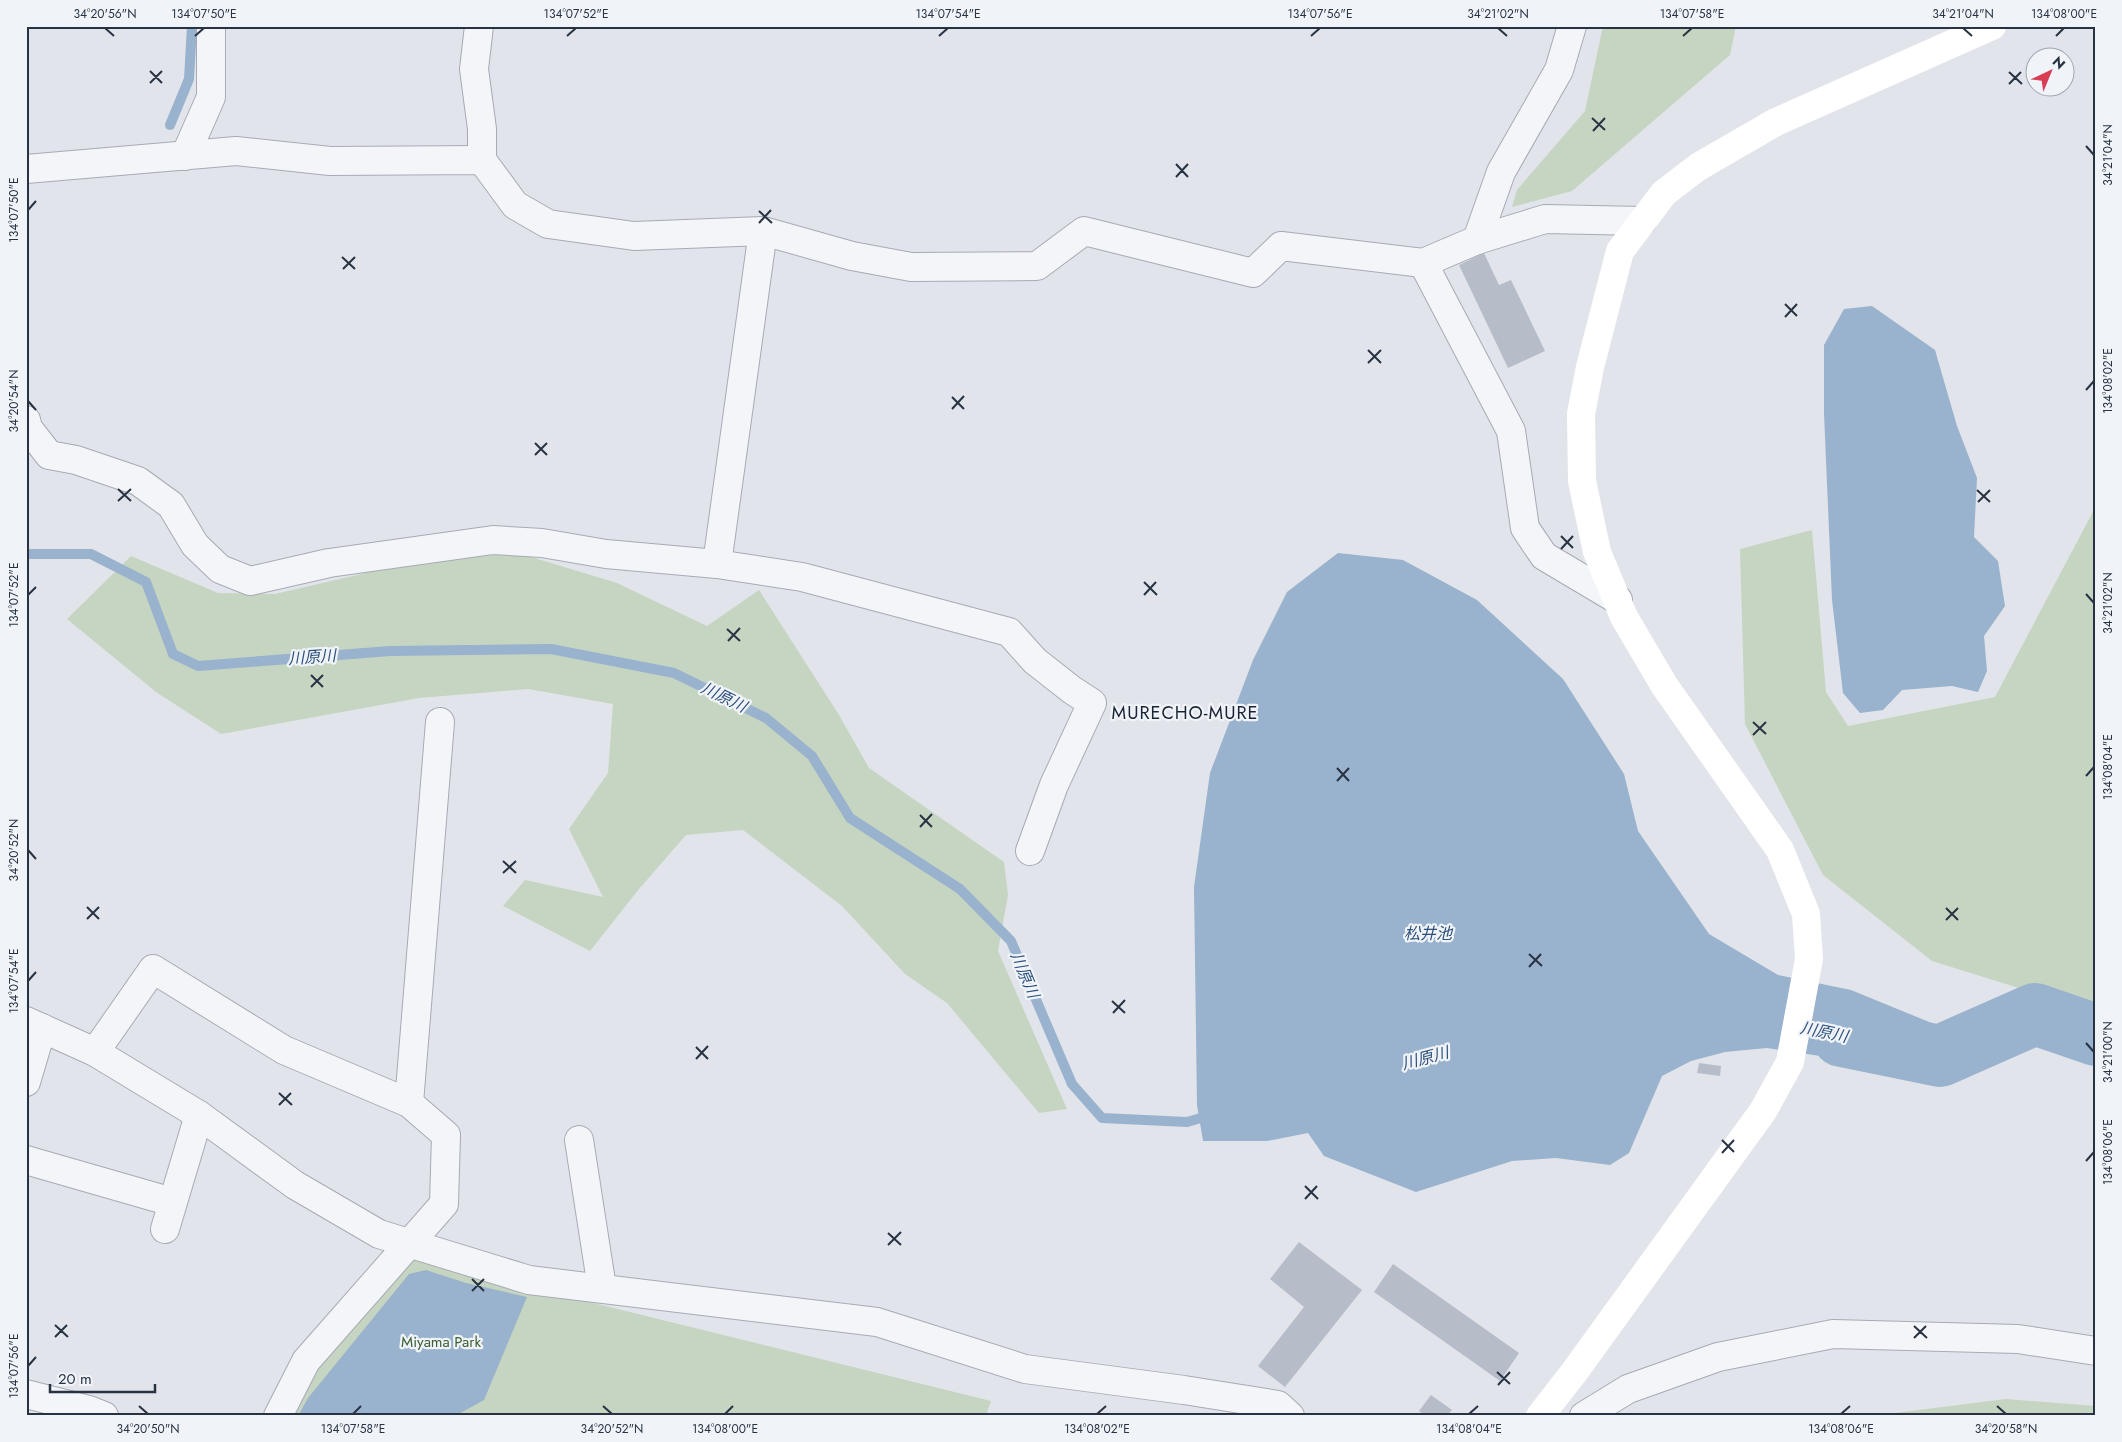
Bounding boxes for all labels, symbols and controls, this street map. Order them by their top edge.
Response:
text: 34°20'56"N [74,5,136,23]
text: 134°07'50"E [171,5,237,23]
text: 134°07'52"E [544,5,608,23]
text: 134°07'54"E [915,5,981,23]
text: 134°07'56"E [1287,5,1353,23]
text: 34°21'02"N [1467,5,1529,23]
text: 134°07'58"E [1660,5,1724,23]
text: 34°21'04"N [1932,5,1994,23]
text: 134°08'00"E [2031,5,2097,23]
north arrow [2024,48,2074,98]
text: N [2048,52,2070,74]
text: 34°21'04"N [2099,124,2117,186]
text: 134°07'50"E [5,177,23,243]
text: 134°08'02"E [2099,348,2117,414]
text: 34°20'54"N [5,370,23,432]
text: 134°07'52"E [5,563,23,627]
text: 34°21'02"N [2099,572,2117,634]
water label: 川原川 [287,644,339,670]
water label: 川原川 [697,676,752,719]
district label: MURECHO-MURE [1112,700,1258,726]
text: 134°08'04"E [2099,734,2117,800]
text: 34°20'52"N [5,819,23,881]
water label: 松井池 [1404,922,1454,945]
text: 134°07'54"E [5,948,23,1014]
water label: 川原川 [1005,948,1046,1003]
water label: 川原川 [1798,1016,1852,1048]
text: 34°21'00"N [2099,1021,2117,1083]
water label: 川原川 [1399,1040,1453,1075]
text: 134°08'06"E [2099,1119,2117,1185]
park label: Miyama Park [401,1331,481,1353]
text: 134°07'56"E [5,1333,23,1399]
scale bar [50,1362,155,1394]
text: 20 m [58,1368,92,1390]
text: 34°20'50"N [116,1420,180,1438]
text: 134°07'58"E [321,1420,385,1438]
text: 34°20'52"N [581,1420,643,1438]
text: 134°08'00"E [692,1420,758,1438]
text: 134°08'02"E [1064,1420,1130,1438]
text: 134°08'04"E [1436,1420,1502,1438]
text: 134°08'06"E [1808,1420,1874,1438]
text: 34°20'58"N [1975,1420,2037,1438]

